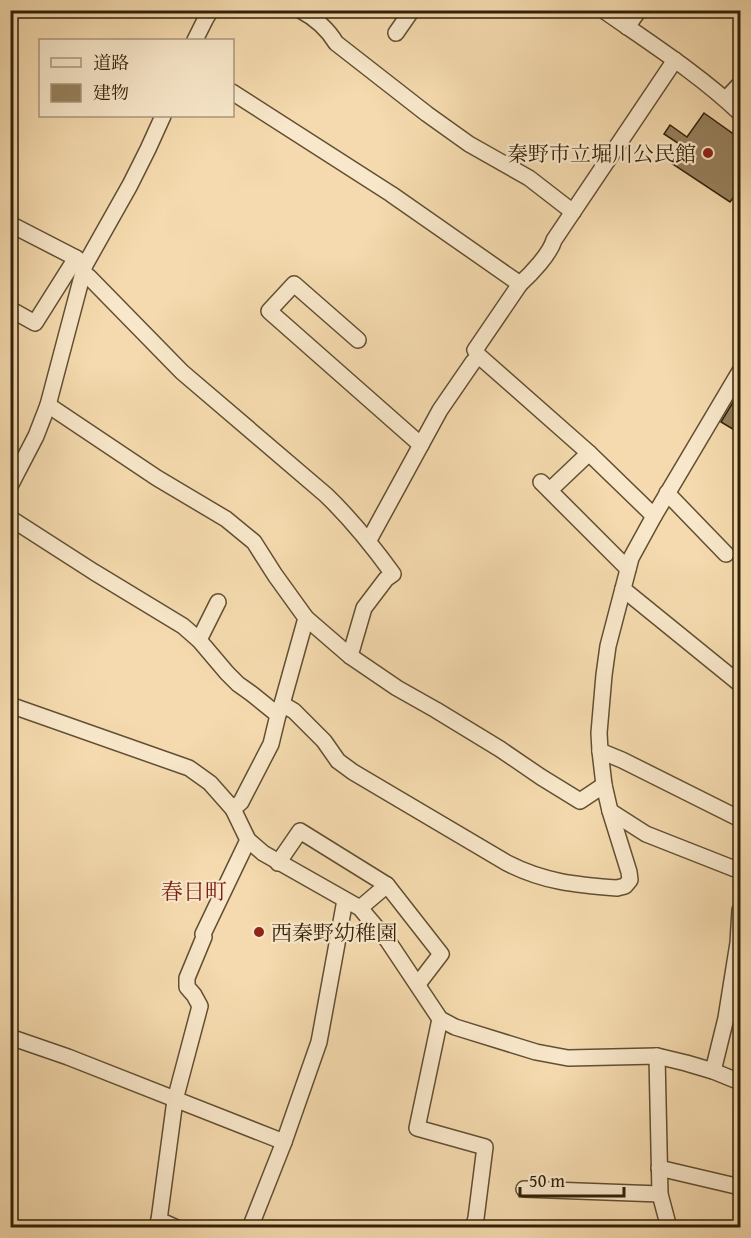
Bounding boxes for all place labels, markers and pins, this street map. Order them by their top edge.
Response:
place label: 秦野市立堀川公民館 [507,138,696,169]
marker: 秦野市立堀川公民館 [701,146,715,160]
place label: 西秦野幼稚園 [271,917,397,948]
marker: 西秦野幼稚園 [252,925,266,939]

